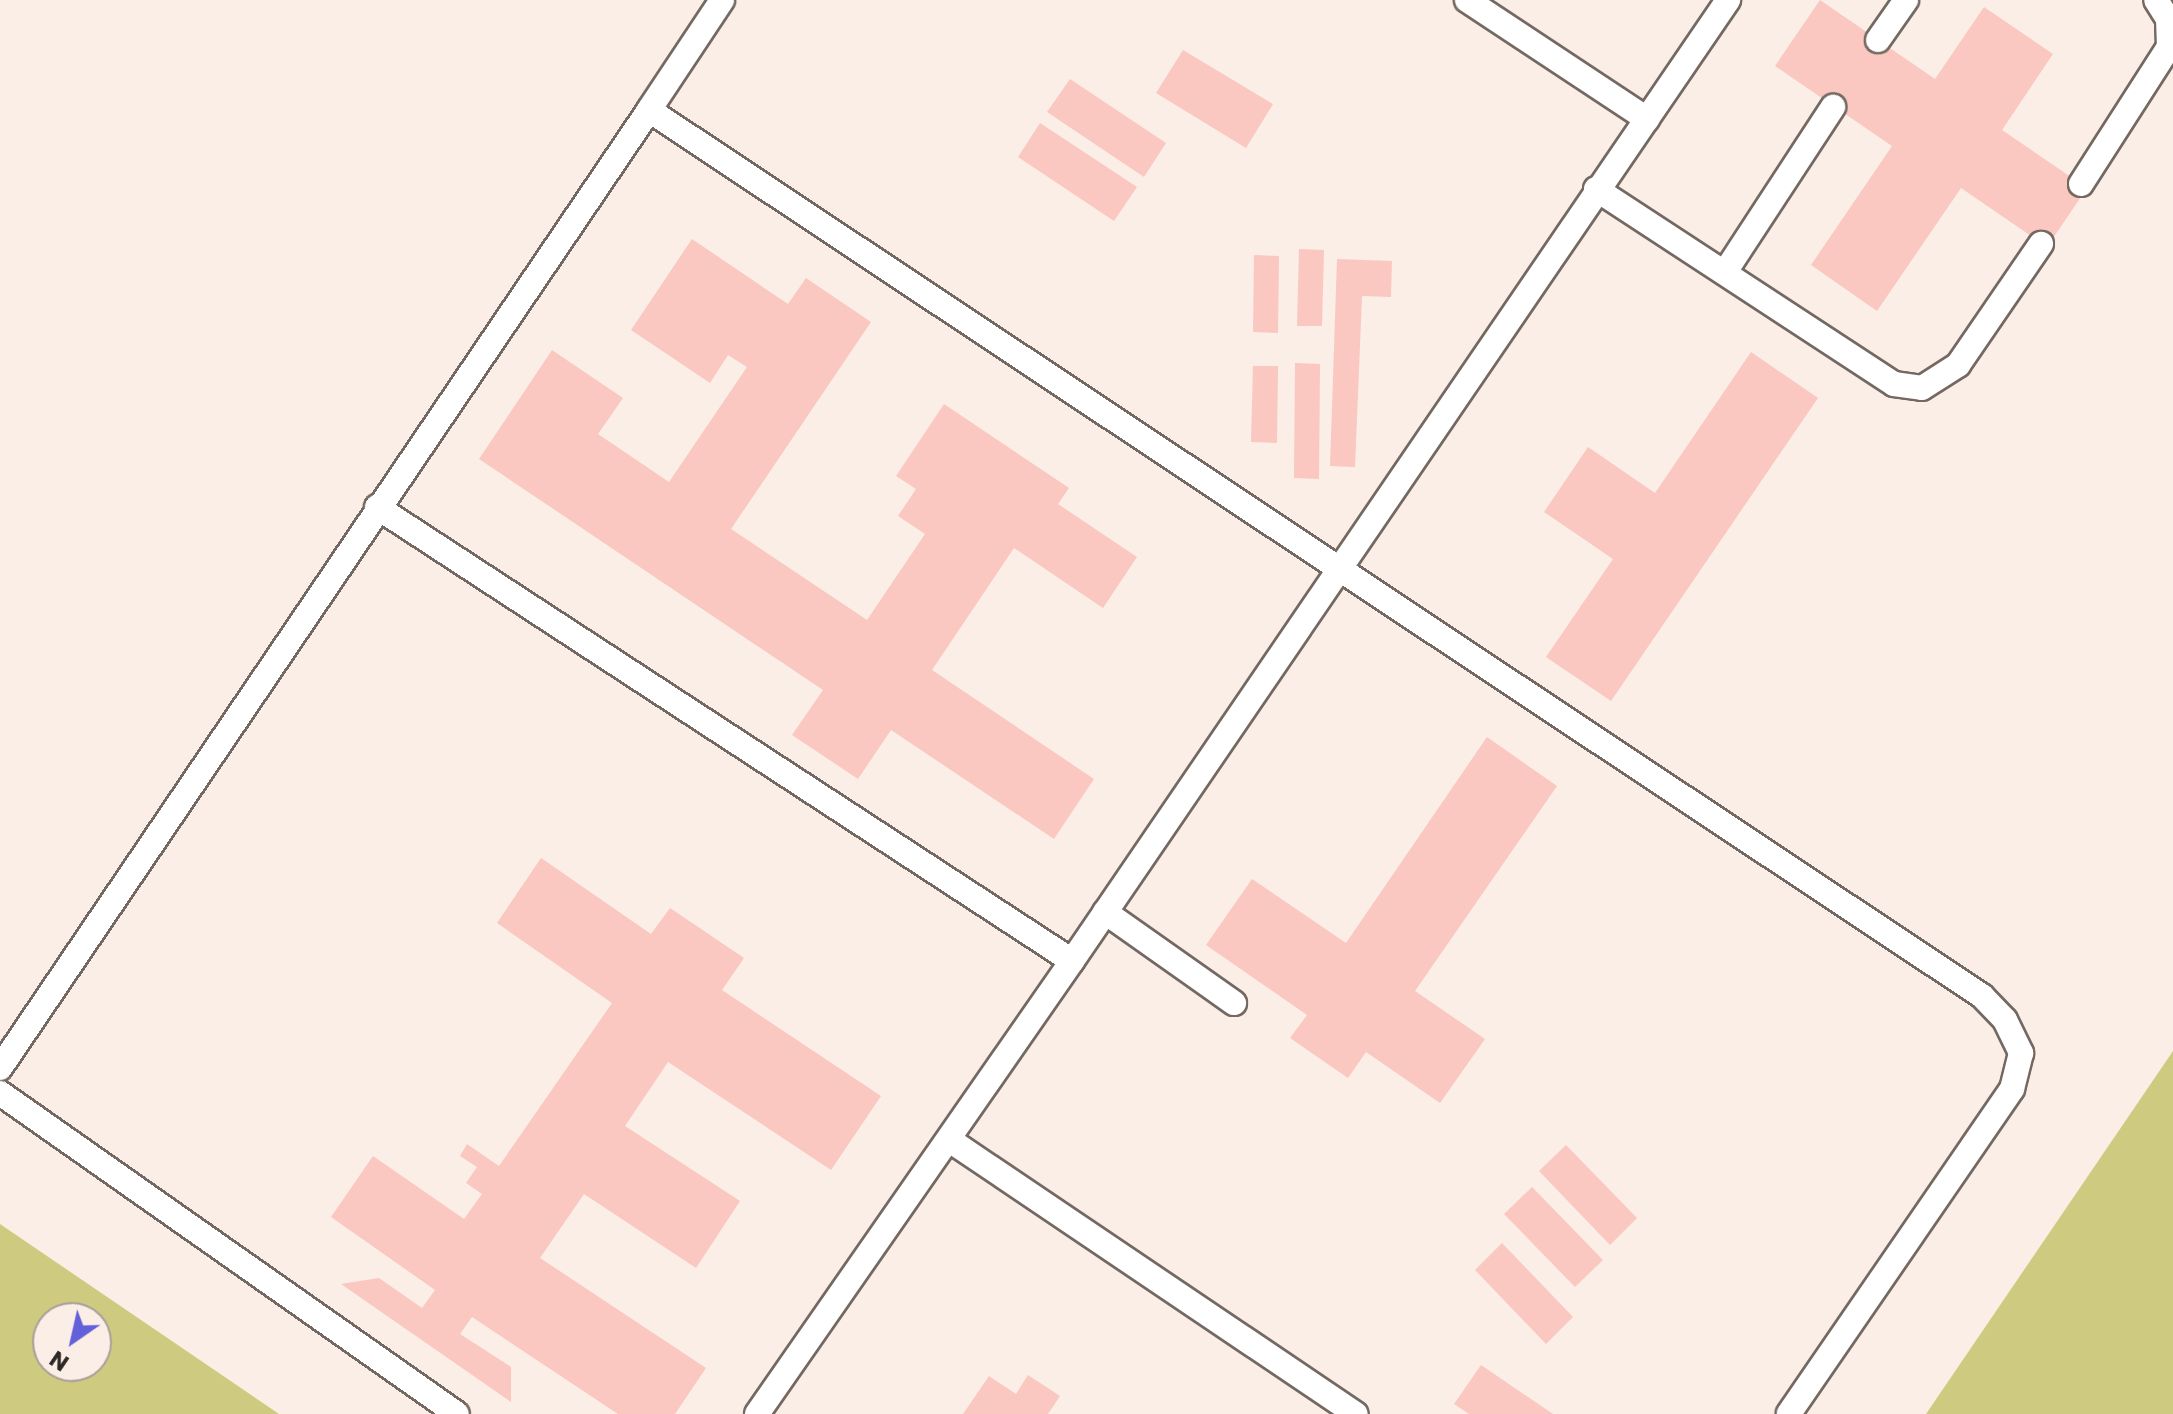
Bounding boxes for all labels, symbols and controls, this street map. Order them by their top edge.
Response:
north arrow [32,1302,112,1382]
text: N [44,1343,75,1378]

